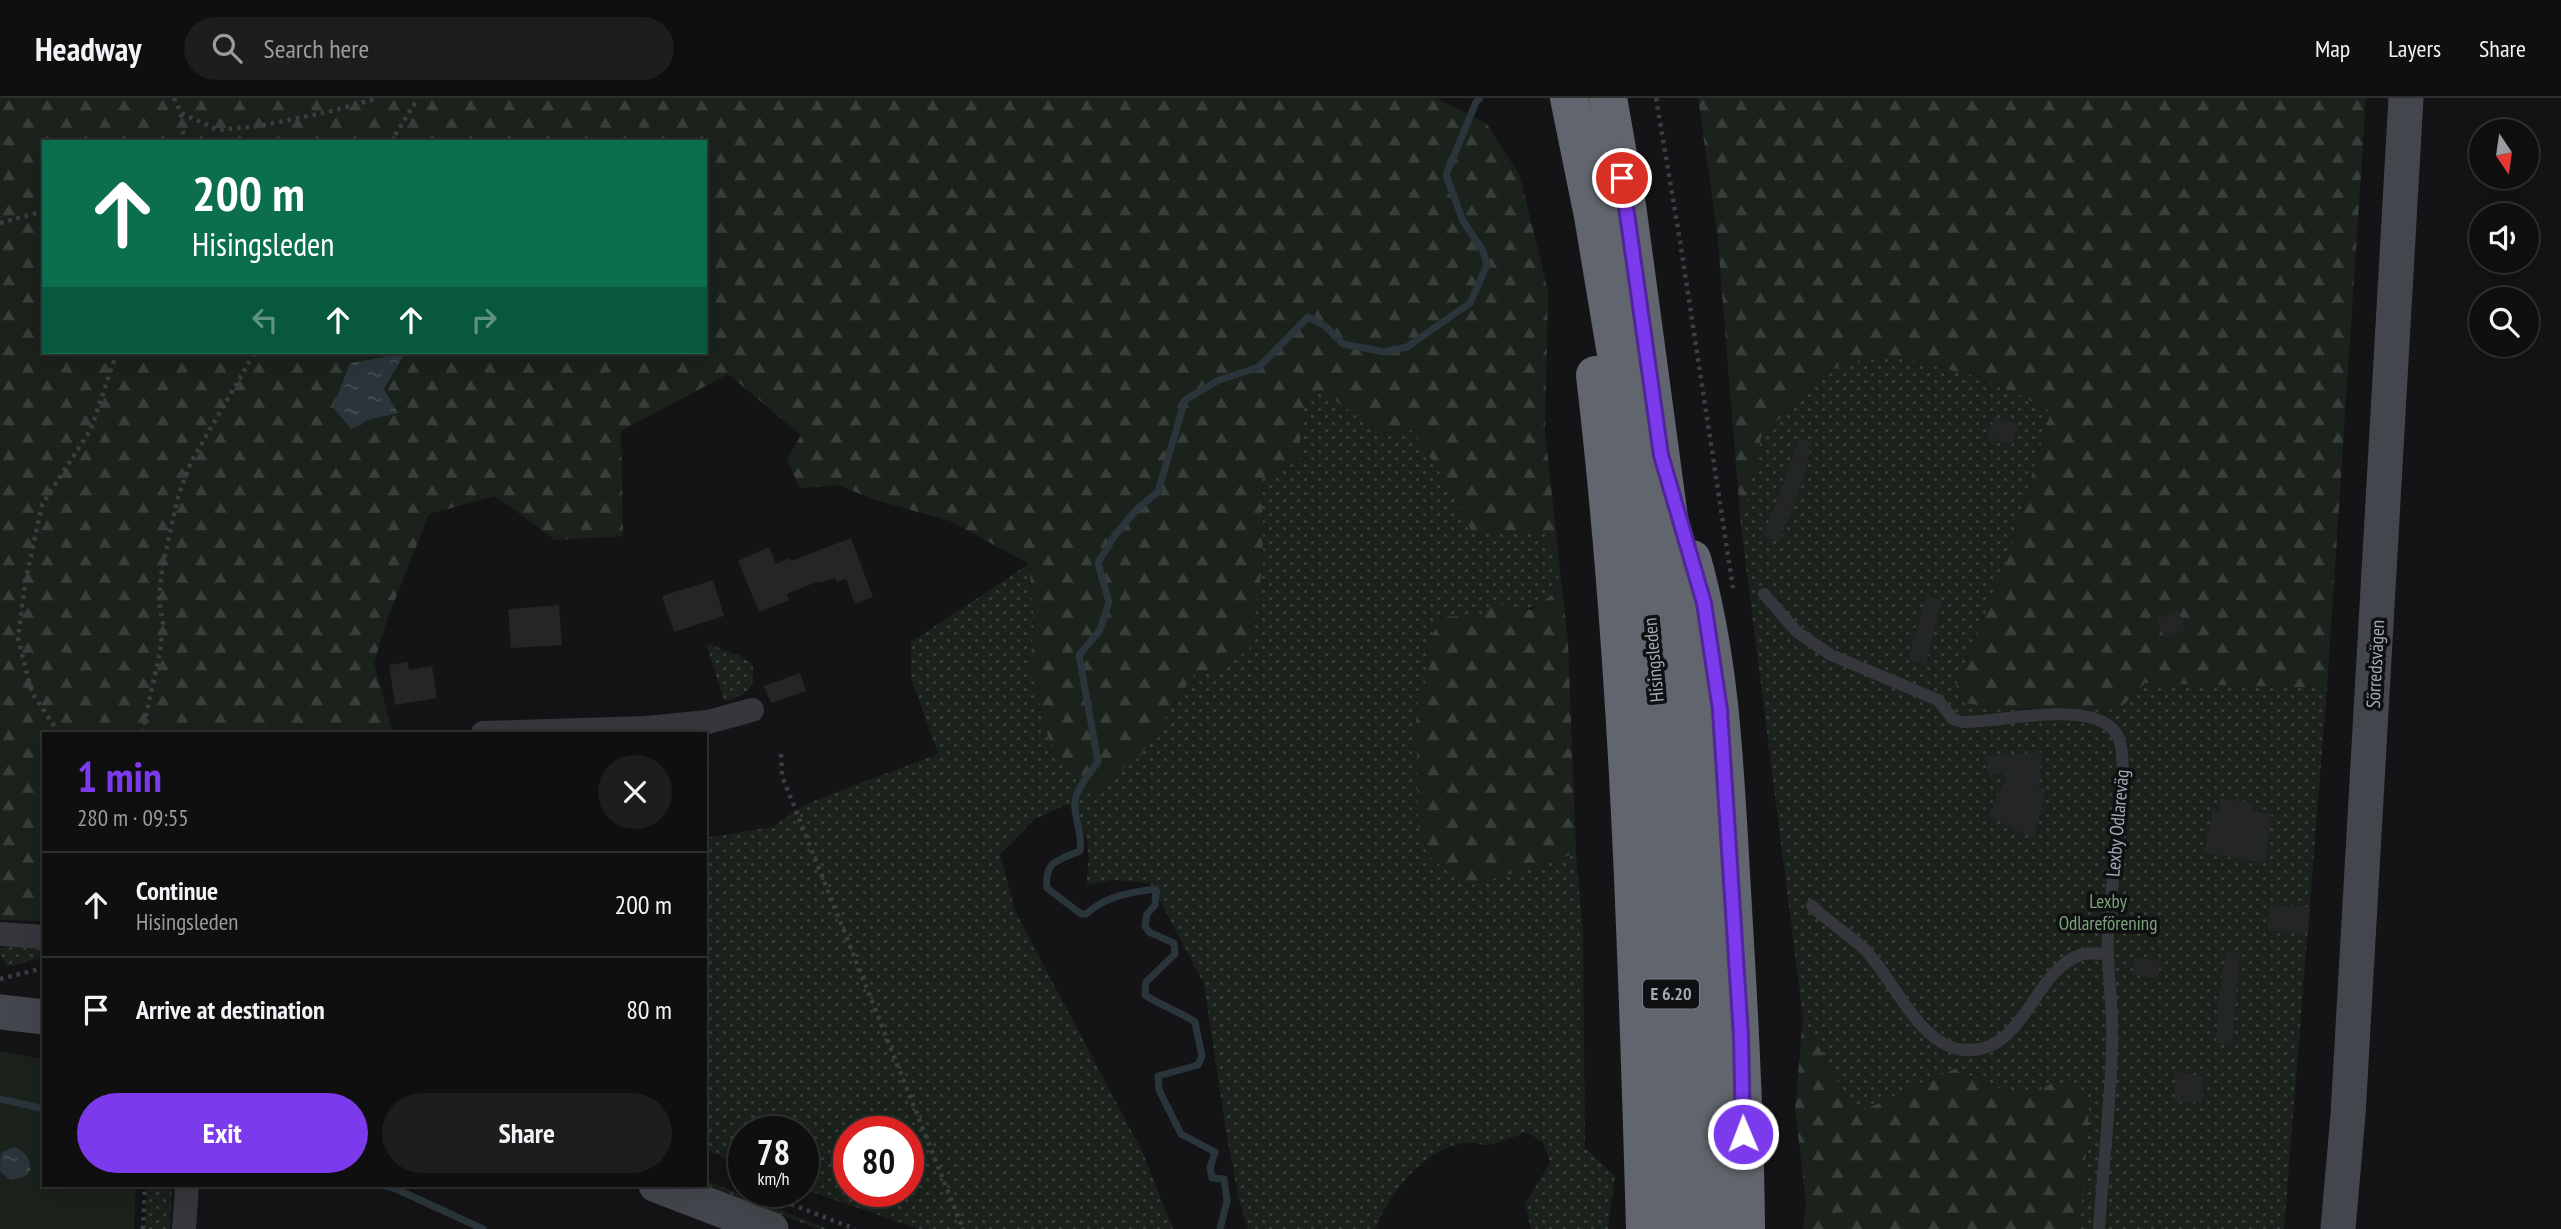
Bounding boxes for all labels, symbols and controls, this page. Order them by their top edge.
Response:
search box [184,17,674,80]
text: Headway [35,27,142,70]
icon: search [208,29,246,67]
text: Search here [264,32,369,65]
text: Map [2315,33,2350,64]
text: Layers [2388,33,2441,64]
text: Share [2479,33,2526,64]
north arrow [2469,119,2539,189]
map controls [2469,119,2539,357]
pin [1592,148,1652,208]
icon: arrive [1603,159,1641,197]
text: 200 m [192,161,305,225]
icon: ahead [77,168,168,259]
button: sound [2469,203,2539,273]
text: Hisingsleden [192,223,334,265]
button: search [2469,287,2539,357]
icon: left [246,301,284,339]
icon: ahead [319,301,357,339]
icon: ahead [392,301,430,339]
icon: right [465,301,503,339]
street label: Hisingsleden [1637,617,1669,703]
street label: Sörredsvägen [2361,619,2389,709]
text: 1 min [77,749,162,804]
button: close [598,755,672,829]
street label: Lexby Odlareväg [2100,768,2134,878]
text: 280 m · 09:55 [77,803,189,832]
text: Continue [136,874,218,907]
icon: ahead [77,886,115,924]
text: 200 m [614,888,672,921]
park label: Lexby Odlareförening [2059,889,2157,935]
text: Hisingsleden [136,907,238,936]
road number: E 6.20 [1643,980,1699,1009]
icon: arrive [77,991,115,1029]
text: Arrive at destination [136,993,325,1026]
text: 80 m [626,993,672,1026]
button: Exit [77,1093,368,1173]
button: Share [382,1093,672,1173]
position arrow [1706,1097,1780,1171]
speed limit sign: 80 [833,1116,924,1207]
text: 78 [757,1129,790,1175]
text: km/h [758,1167,789,1190]

